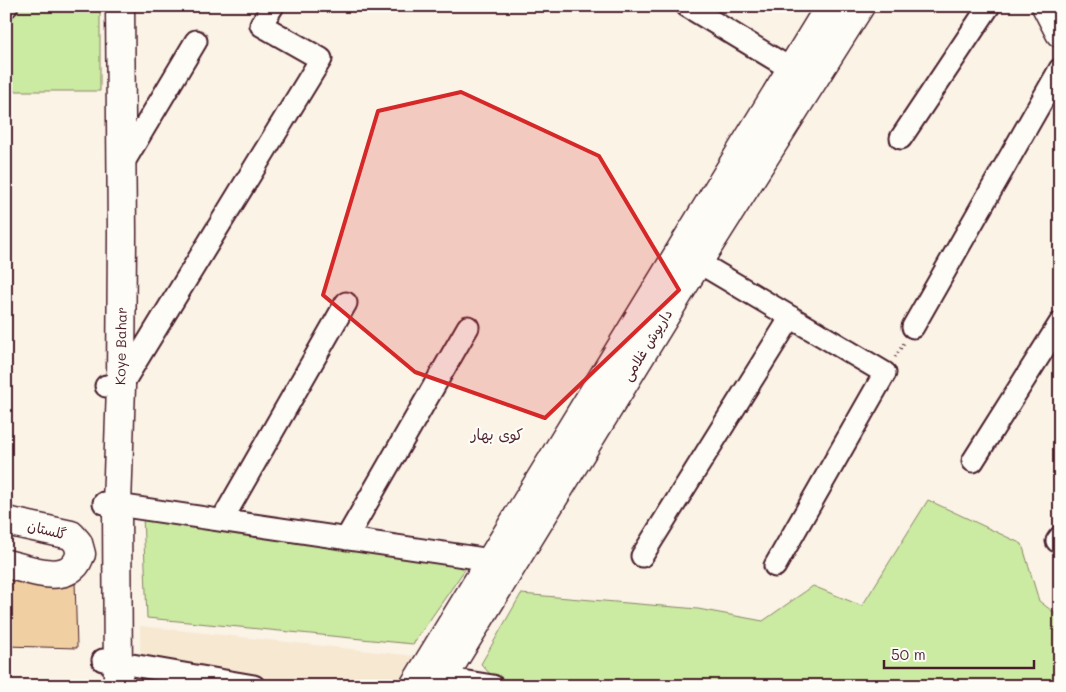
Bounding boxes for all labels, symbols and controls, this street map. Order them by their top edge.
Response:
street label: داریوش غلامی [617,305,677,385]
street label: Koye Bahar [110,307,131,385]
district label: کوی بهار [470,424,523,444]
street label: گلستان [26,516,68,543]
scale bar [884,637,1034,669]
text: 50 m [891,644,926,664]

